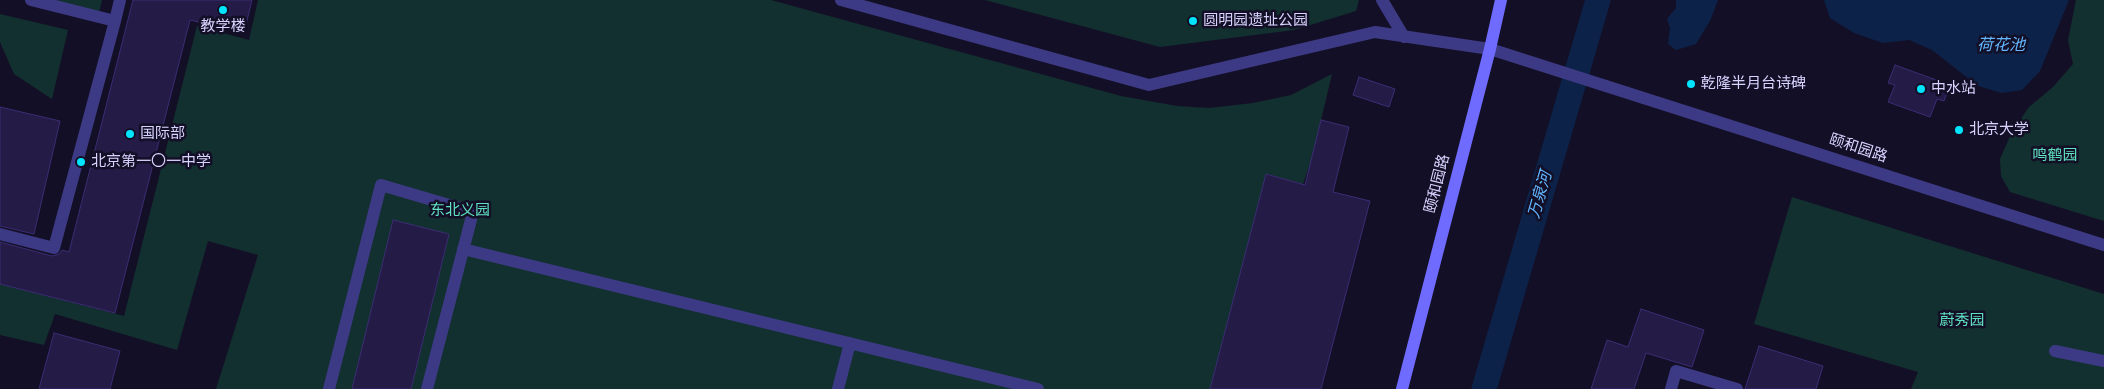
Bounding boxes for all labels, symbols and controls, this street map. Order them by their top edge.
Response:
marker: 教学楼 [217,4,229,16]
place label: 圆明园遗址公园 [1203,12,1308,30]
marker: 圆明园遗址公园 [1187,15,1199,27]
place label: 教学楼 [201,18,245,36]
water label: 荷花池 [1977,36,2025,56]
place label: 乾隆半月台诗碑 [1701,75,1806,93]
marker: 乾隆半月台诗碑 [1685,78,1697,90]
place label: 中水站 [1931,80,1976,98]
marker: 中水站 [1915,83,1927,95]
place label: 北京大学 [1969,121,2029,139]
marker: 北京大学 [1953,124,1965,136]
place label: 国际部 [140,125,185,143]
marker: 国际部 [124,128,136,140]
street label: 颐和园路 [1827,131,1889,167]
park label: 鸣鹤园 [2033,147,2077,165]
place label: 北京第一〇一中学 [91,153,211,171]
street label: 颐和园路 [1422,153,1454,215]
marker: 北京第一〇一中学 [75,156,87,168]
water label: 万泉河 [1525,169,1557,221]
park label: 东北义园 [430,202,490,220]
park label: 蔚秀园 [1940,312,1984,330]

